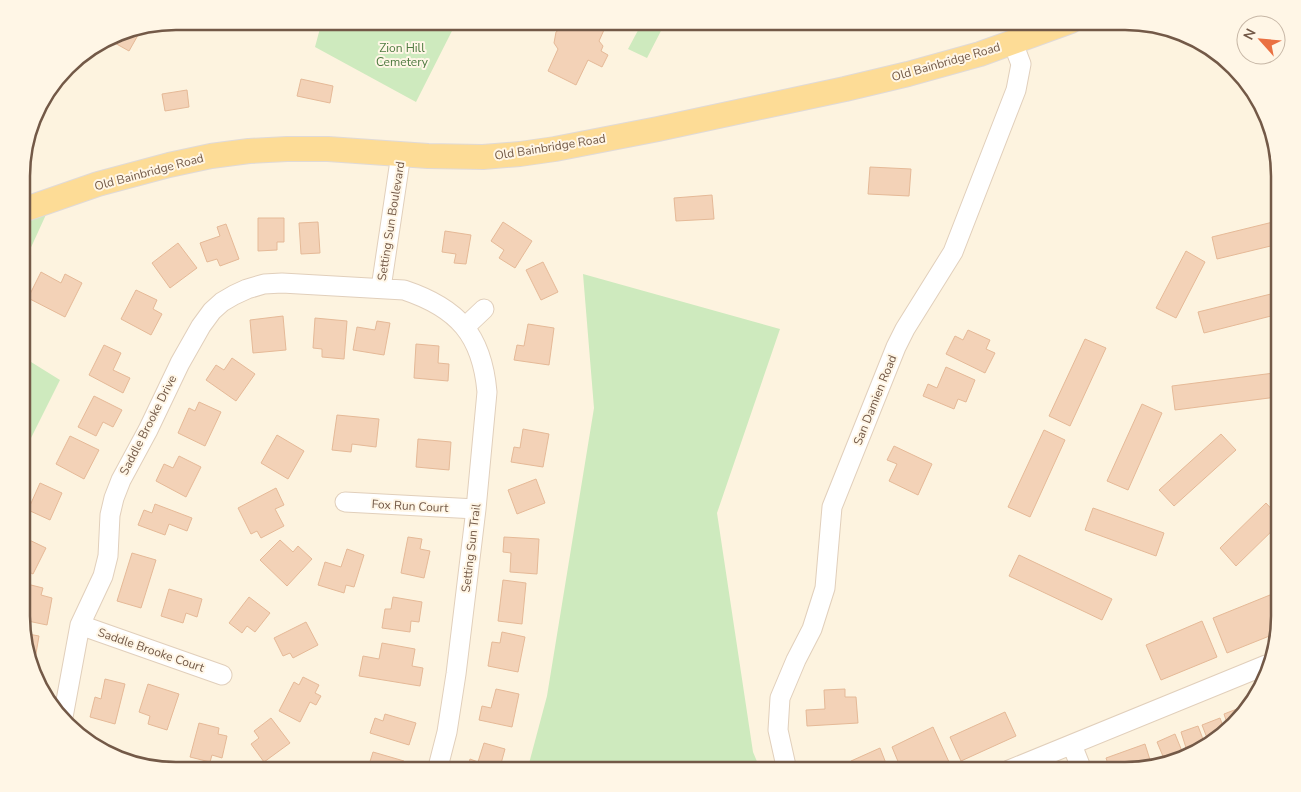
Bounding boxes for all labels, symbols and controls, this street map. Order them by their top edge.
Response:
north arrow [1236,15,1286,65]
text: N [1239,25,1261,43]
street label: Old Bainbridge Road [890,39,1002,85]
park label: Zion Hill Cemetery [376,40,429,70]
street label: Old Bainbridge Road [493,130,607,164]
street label: Old Bainbridge Road [93,150,205,194]
street label: Setting Sun Boulevard [374,160,408,282]
street label: San Damien Road [850,352,900,448]
street label: Saddle Brooke Drive [116,372,180,478]
street label: Fox Run Court [371,496,450,516]
street label: Setting Sun Trail [458,502,484,593]
street label: Saddle Brooke Court [96,624,207,676]

